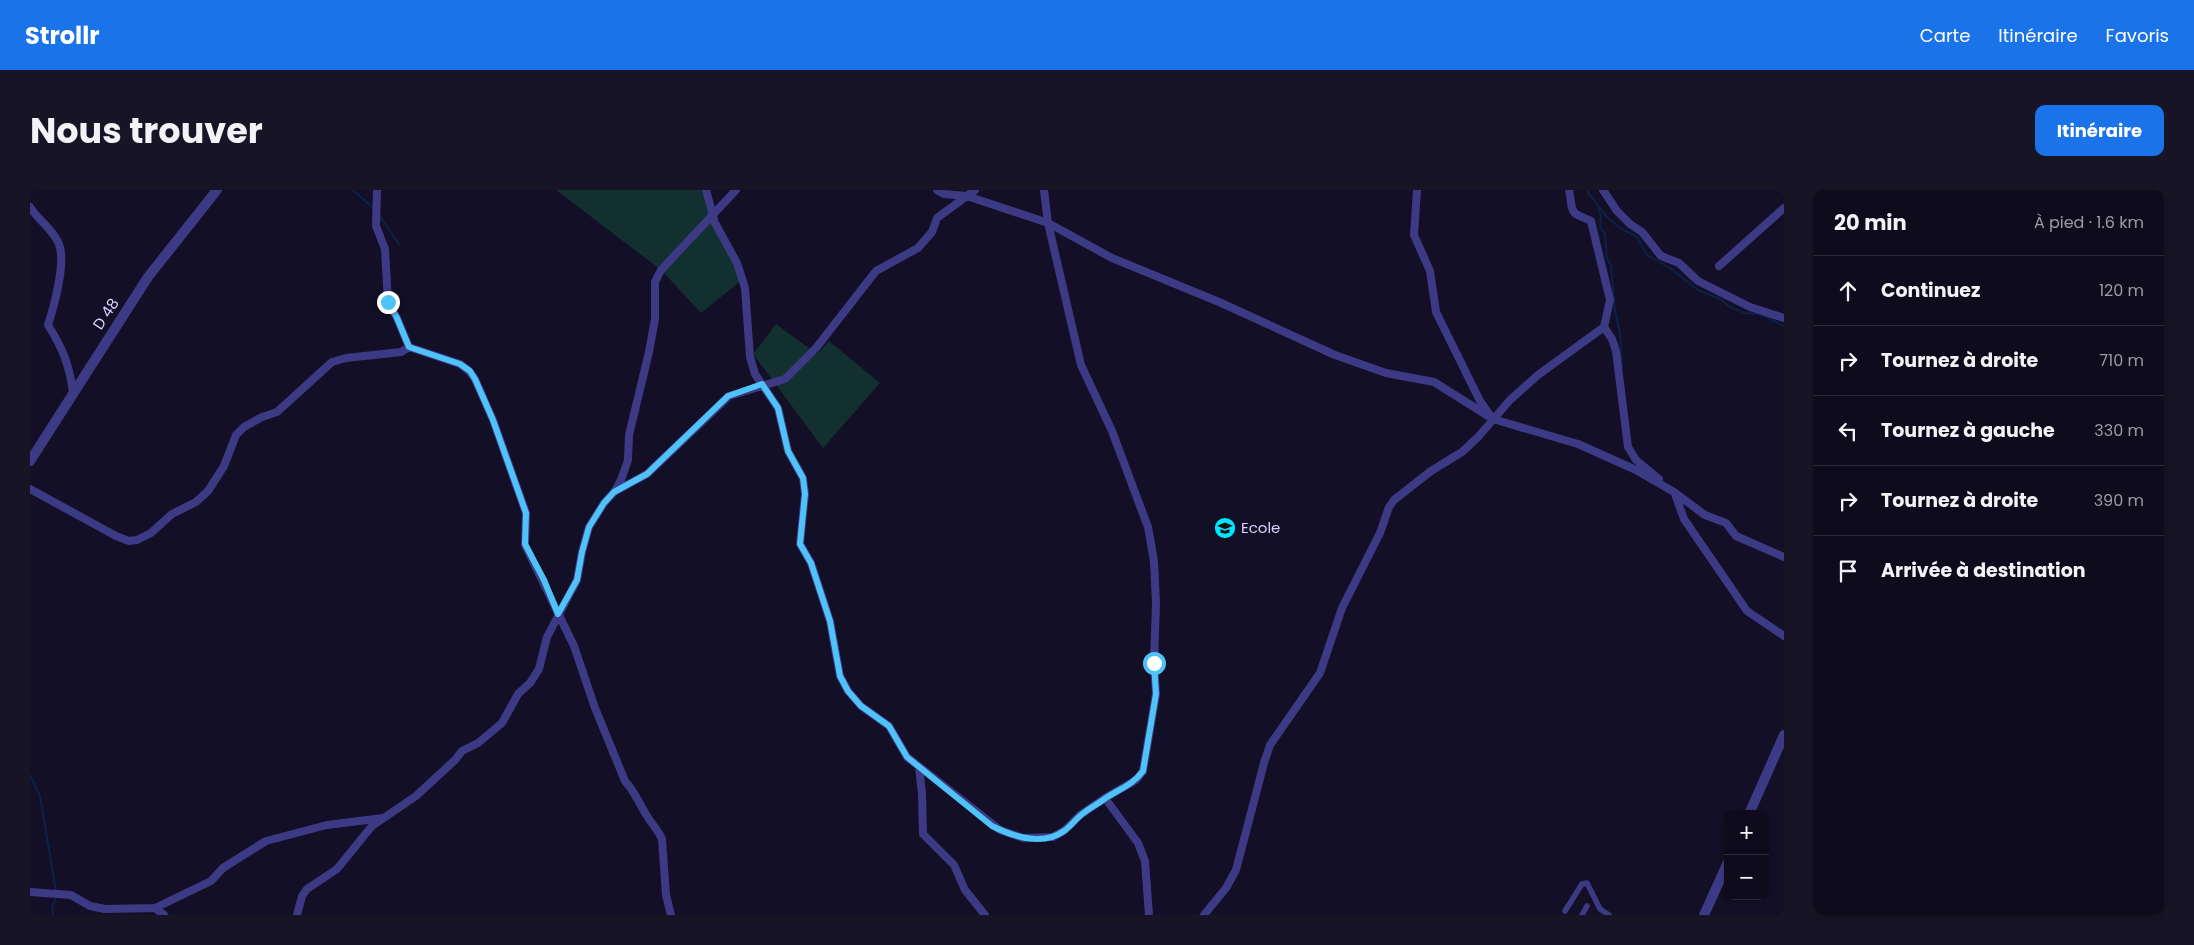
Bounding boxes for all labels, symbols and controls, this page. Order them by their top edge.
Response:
text: Strollr [25,19,100,52]
text: Carte [1920,23,1970,48]
text: Itinéraire [1998,23,2078,48]
text: Favoris [2106,23,2169,48]
button: Itinéraire [2035,105,2164,156]
text: Nous trouver [30,106,263,155]
text: 20 min [1834,208,1907,237]
text: À pied · 1.6 km [2034,211,2144,234]
icon: ahead [1834,277,1862,305]
text: Continuez [1881,277,1980,304]
text: 120 m [2099,279,2144,302]
route end [377,291,400,314]
street label: D 48 [88,294,124,334]
icon: right [1834,347,1862,375]
text: Tournez à droite [1881,347,2038,374]
text: 710 m [2099,349,2144,372]
icon: left [1834,417,1862,445]
text: Tournez à gauche [1881,417,2055,444]
text: 330 m [2094,419,2144,442]
icon: right [1834,487,1862,515]
text: Tournez à droite [1881,487,2038,514]
text: 390 m [2094,489,2144,512]
school or university icon: Ecole [1213,516,1237,540]
place label: Ecole [1241,517,1280,538]
icon: arrive [1834,557,1862,585]
text: Arrivée à destination [1881,557,2086,584]
route start [1143,652,1166,675]
map controls [1724,810,1769,900]
button: + [1724,810,1769,855]
button: − [1724,855,1769,900]

